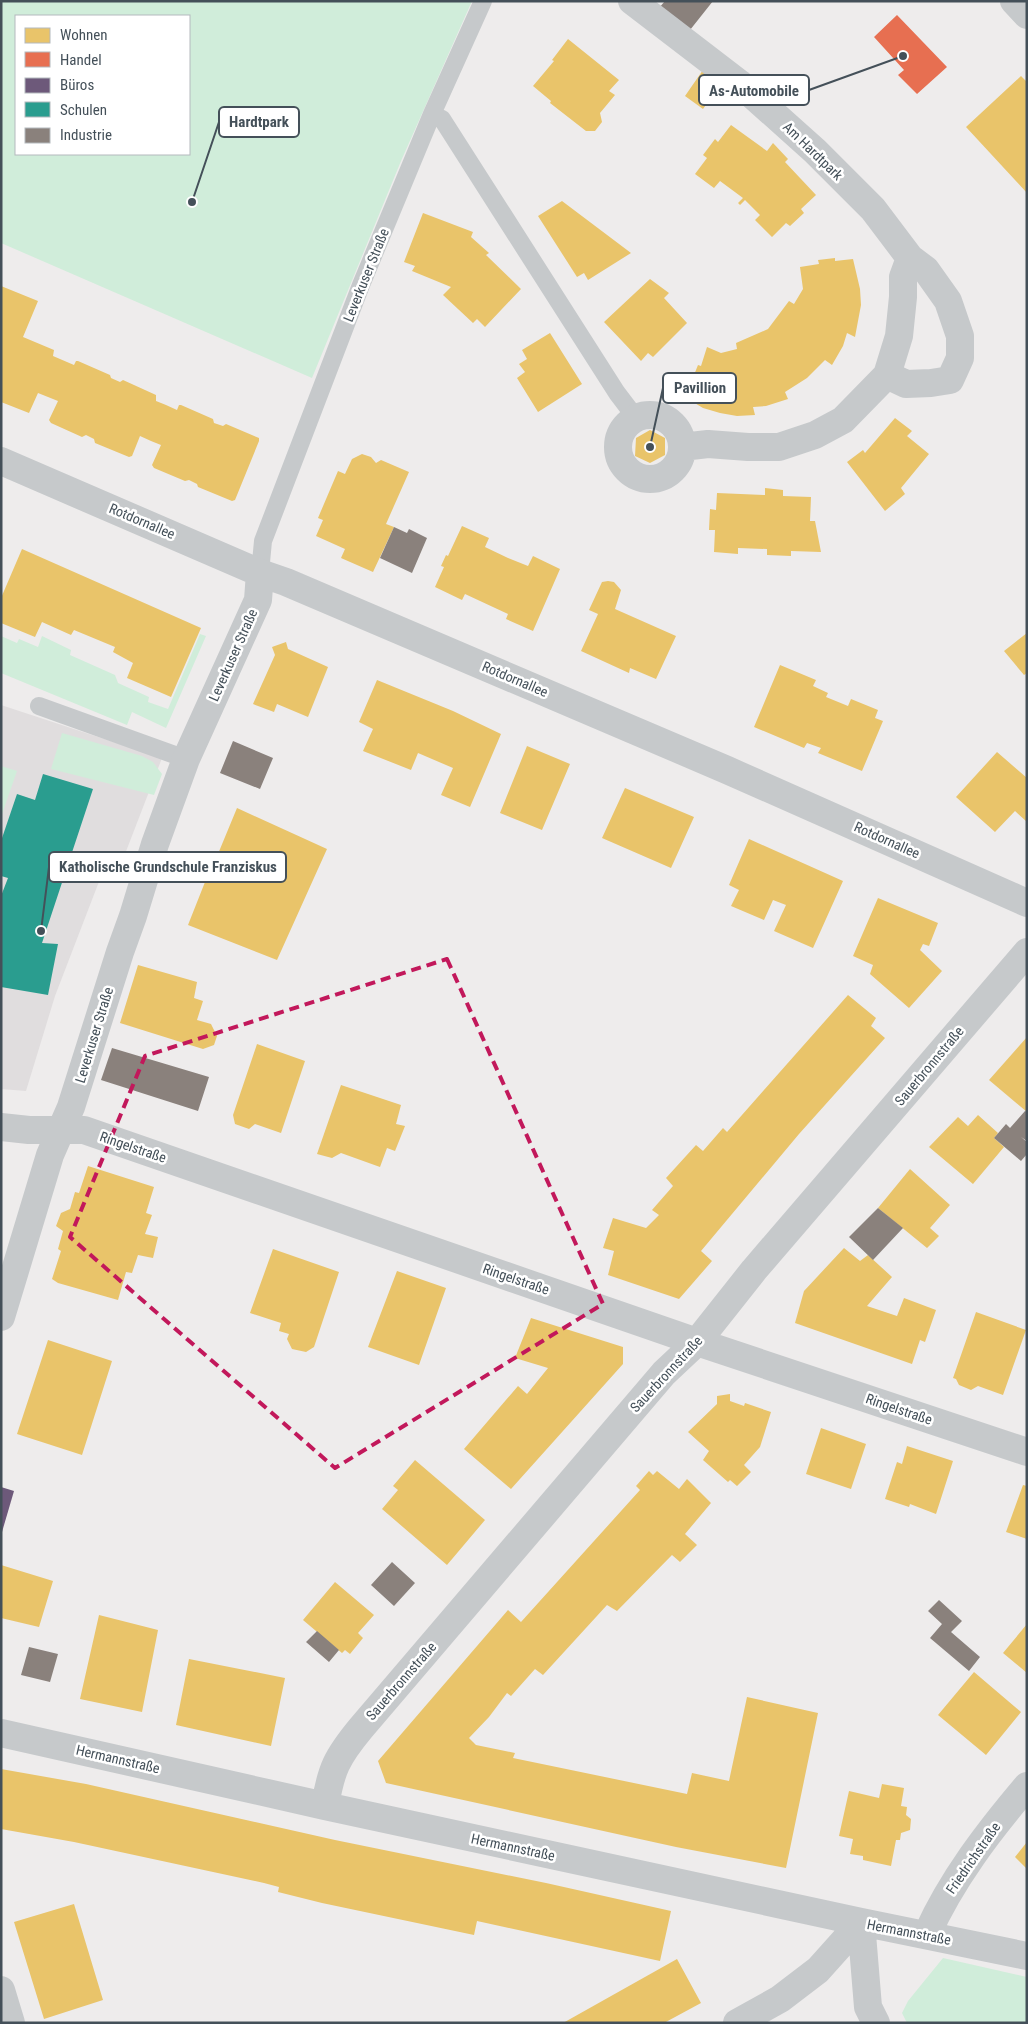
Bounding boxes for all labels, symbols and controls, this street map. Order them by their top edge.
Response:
legend [15,15,190,155]
text: Wohnen [60,26,108,44]
text: Handel [60,51,102,69]
callout: As-Automobile [699,75,809,105]
text: Büros [60,76,94,94]
text: As-Automobile [709,82,799,100]
text: Schulen [60,101,107,119]
callout: Hardtpark [219,107,299,137]
text: Hardtpark [229,113,290,131]
street label: Am Hardtpark [780,119,847,184]
text: Industrie [60,126,112,144]
street label: Leverkuser Straße [340,226,392,324]
callout: Pavillion [663,373,736,403]
text: Pavillion [674,379,726,397]
street label: Rotdornallee [107,500,178,542]
street label: Leverkuser Straße [205,606,261,704]
street label: Rotdornallee [480,658,551,700]
street label: Rotdornallee [852,818,923,862]
callout: Katholische Grundschule Franziskus [49,852,286,882]
text: Katholische Grundschule Franziskus [59,858,277,876]
street label: Leverkuser Straße [72,985,116,1085]
street label: Sauerbronnstraße [891,1023,967,1109]
street label: Ringelstraße [98,1128,169,1166]
street label: Ringelstraße [481,1260,552,1298]
street label: Sauerbronnstraße [627,1332,706,1415]
street label: Ringelstraße [864,1390,935,1428]
street label: Sauerbronnstraße [363,1638,440,1723]
street label: Hermannstraße [75,1742,162,1776]
street label: Friedrichstraße [943,1819,1004,1897]
street label: Hermannstraße [470,1830,557,1864]
street label: Hermannstraße [866,1916,953,1948]

